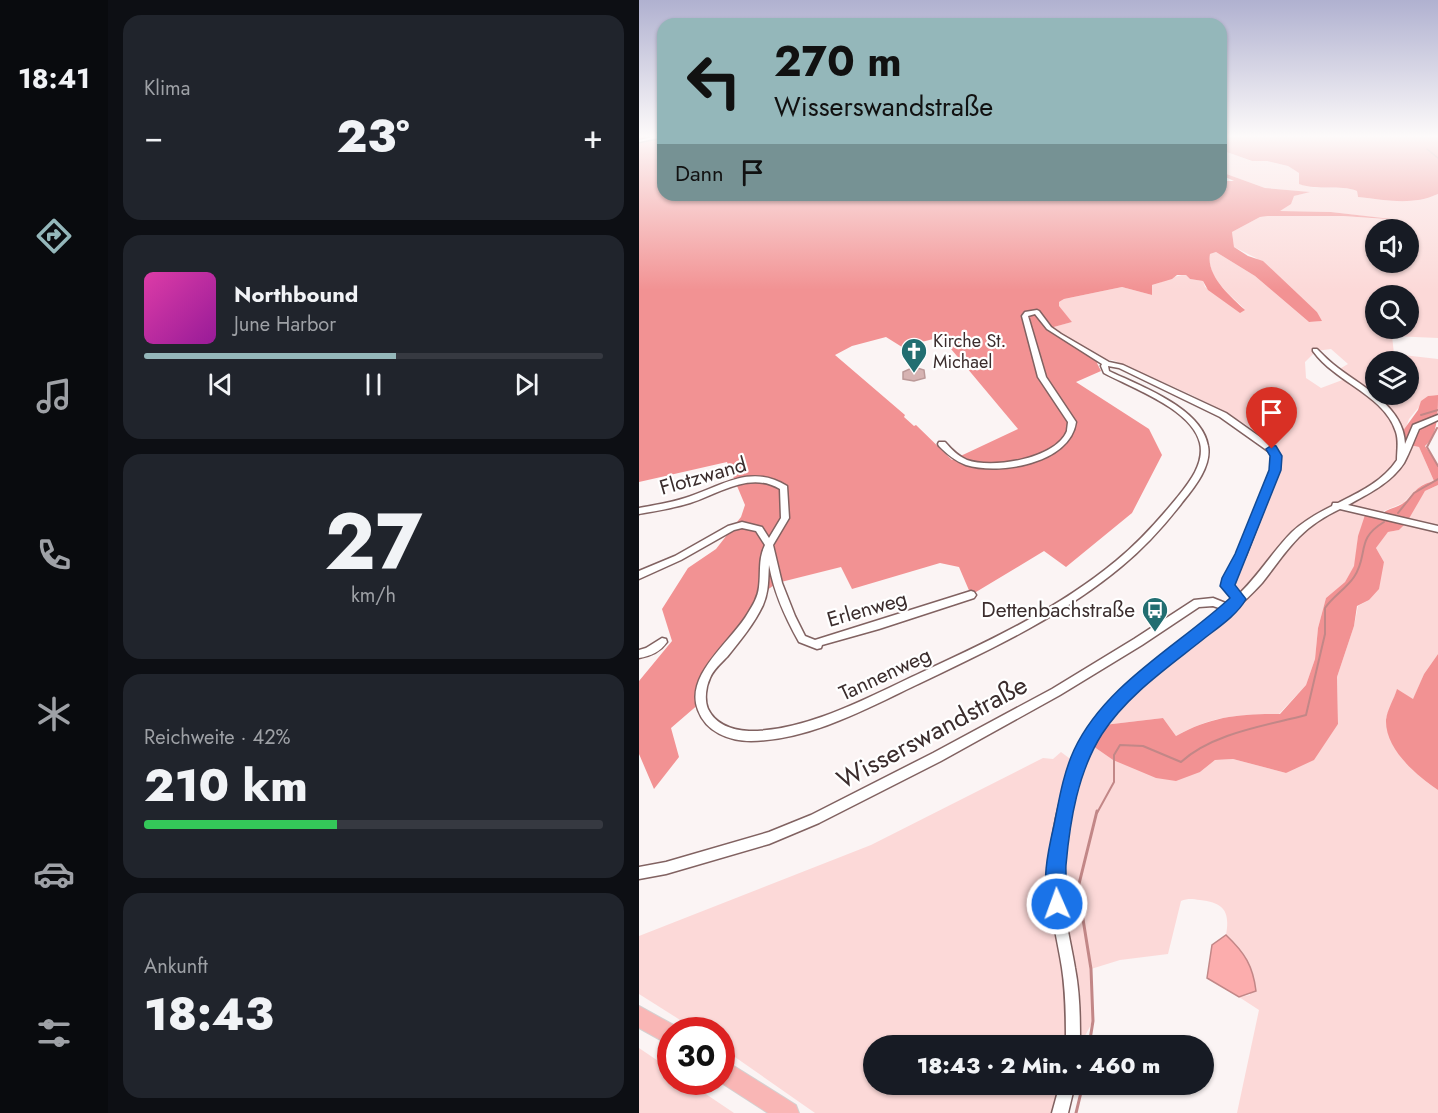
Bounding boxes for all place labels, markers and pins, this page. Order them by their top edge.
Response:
place label: Kirche St. Michael [933,328,1006,375]
church icon: Kirche St. Michael [899,336,929,374]
pin [1246,387,1297,449]
place label: Dettenbachstraße [981,595,1135,625]
bus stop icon: Dettenbachstraße [1140,595,1170,633]

